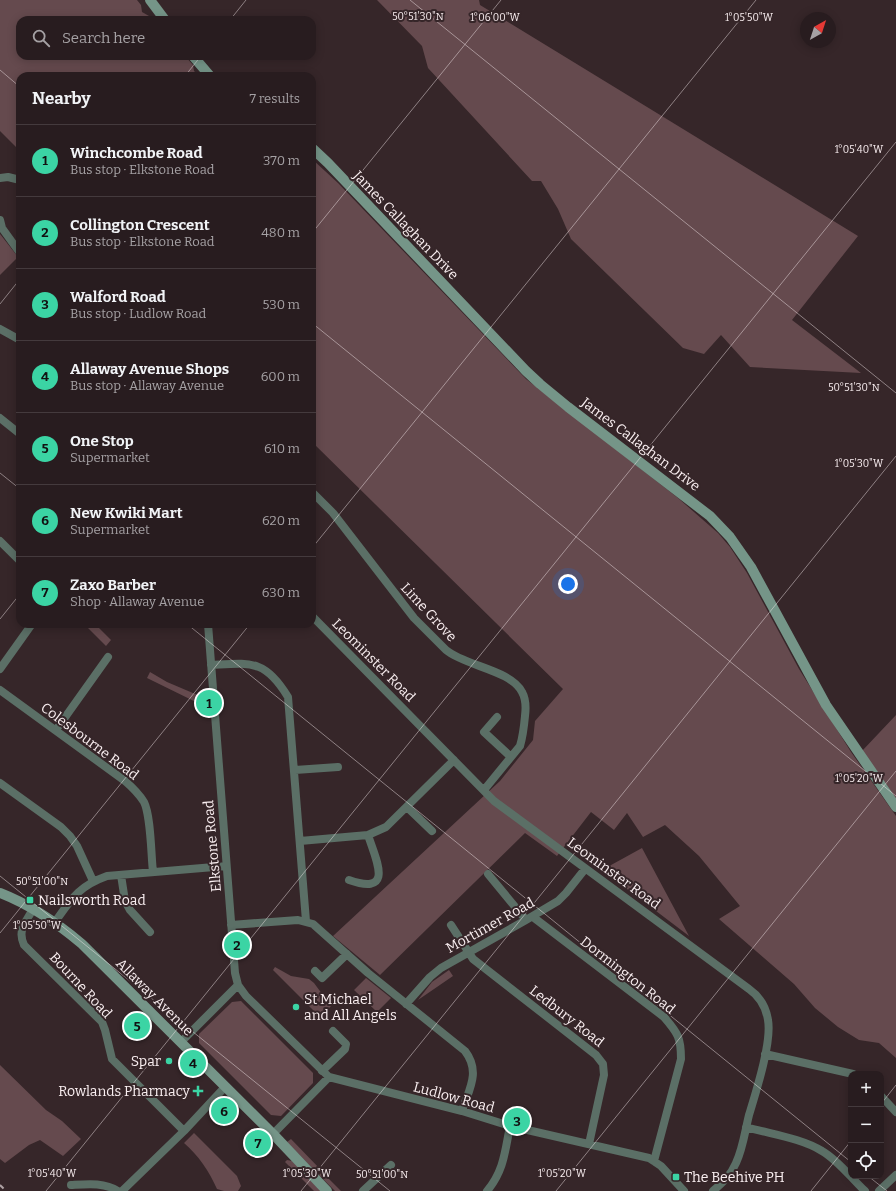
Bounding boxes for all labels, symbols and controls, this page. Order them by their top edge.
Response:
text: 50°51'30"N [392,11,444,23]
text: 1°06'00"W [470,12,521,24]
text: 1°05'50"W [725,12,774,24]
north arrow [800,12,836,48]
search box [16,16,316,60]
icon: search [30,27,52,49]
text: Search here [62,29,145,47]
text: Nearby [32,88,91,109]
text: 7 results [250,91,300,106]
text: Winchcombe Road [70,144,202,162]
text: 1°05'40"W [835,144,884,156]
text: 1 [42,153,48,168]
text: 370 m [263,153,300,168]
text: Bus stop · Elkstone Road [70,162,214,177]
street label: James Callaghan Drive [349,167,462,283]
text: Collington Crescent [70,216,210,234]
text: 2 [41,225,49,240]
text: 480 m [261,225,300,240]
text: Bus stop · Elkstone Road [70,234,214,249]
text: Walford Road [70,288,166,306]
text: 3 [41,297,49,312]
text: 530 m [263,297,300,312]
text: Bus stop · Ludlow Road [70,306,206,321]
text: Allaway Avenue Shops [70,360,229,378]
text: 4 [41,369,49,384]
text: 600 m [261,369,300,384]
text: Bus stop · Allaway Avenue [70,378,224,393]
text: 50°51'30"N [828,382,880,394]
street label: James Callaghan Drive [577,393,704,495]
text: One Stop [70,432,134,450]
text: 5 [41,441,49,456]
text: 610 m [264,441,300,456]
text: Supermarket [70,450,150,465]
text: 1°05'30"W [835,458,884,470]
text: New Kwiki Mart [70,504,183,522]
text: 6 [41,513,49,528]
text: 620 m [262,513,300,528]
text: Supermarket [70,522,150,537]
your location [558,574,578,594]
text: Zaxo Barber [70,576,156,594]
street label: Lime Grove [397,579,460,645]
text: 7 [42,585,49,600]
text: 630 m [262,585,300,600]
text: Shop · Allaway Avenue [70,594,204,609]
street label: Leominster Road [328,615,419,706]
pin: 1 [196,688,222,718]
street label: Colesbourne Road [37,699,142,784]
text: 1°05'20"W [835,773,884,785]
street label: Elkstone Road [200,799,225,893]
street label: Leominster Road [564,834,664,913]
text: 50°51'00"N [16,876,68,888]
place label: Nailsworth Road [38,892,146,909]
street label: Mortimer Road [443,894,537,957]
marker: Nailsworth Road [25,895,35,905]
text: 1°05'50"W [13,920,62,932]
pin: 2 [224,930,250,960]
street label: Dormington Road [577,933,678,1018]
street label: Bourne Road [46,949,115,1022]
street label: Allaway Avenue [112,955,197,1040]
street label: Ledbury Road [526,982,607,1051]
place label: St Michael and All Angels [304,991,397,1024]
marker: St Michael and All Angels [291,1002,301,1012]
pin: 5 [124,1011,150,1041]
pin: 4 [180,1048,206,1078]
place label: Spar [131,1053,161,1070]
marker: Spar [164,1056,174,1066]
map controls [848,1071,884,1179]
button: + [848,1071,884,1107]
street label: Ludlow Road [411,1079,496,1116]
place label: Rowlands Pharmacy [58,1083,191,1100]
marker: Rowlands Pharmacy [193,1086,203,1096]
pin: 6 [211,1096,237,1126]
pin: 3 [504,1106,530,1136]
button: − [848,1107,884,1143]
pin: 7 [245,1128,271,1158]
button: locate [848,1143,884,1179]
text: 1°05'40"W [28,1168,77,1180]
text: 1°05'30"W [283,1168,332,1180]
text: 1°05'20"W [538,1168,587,1180]
text: 50°51'00"N [356,1169,408,1181]
place label: The Beehive PH [684,1169,785,1186]
marker: The Beehive PH [671,1172,681,1182]

